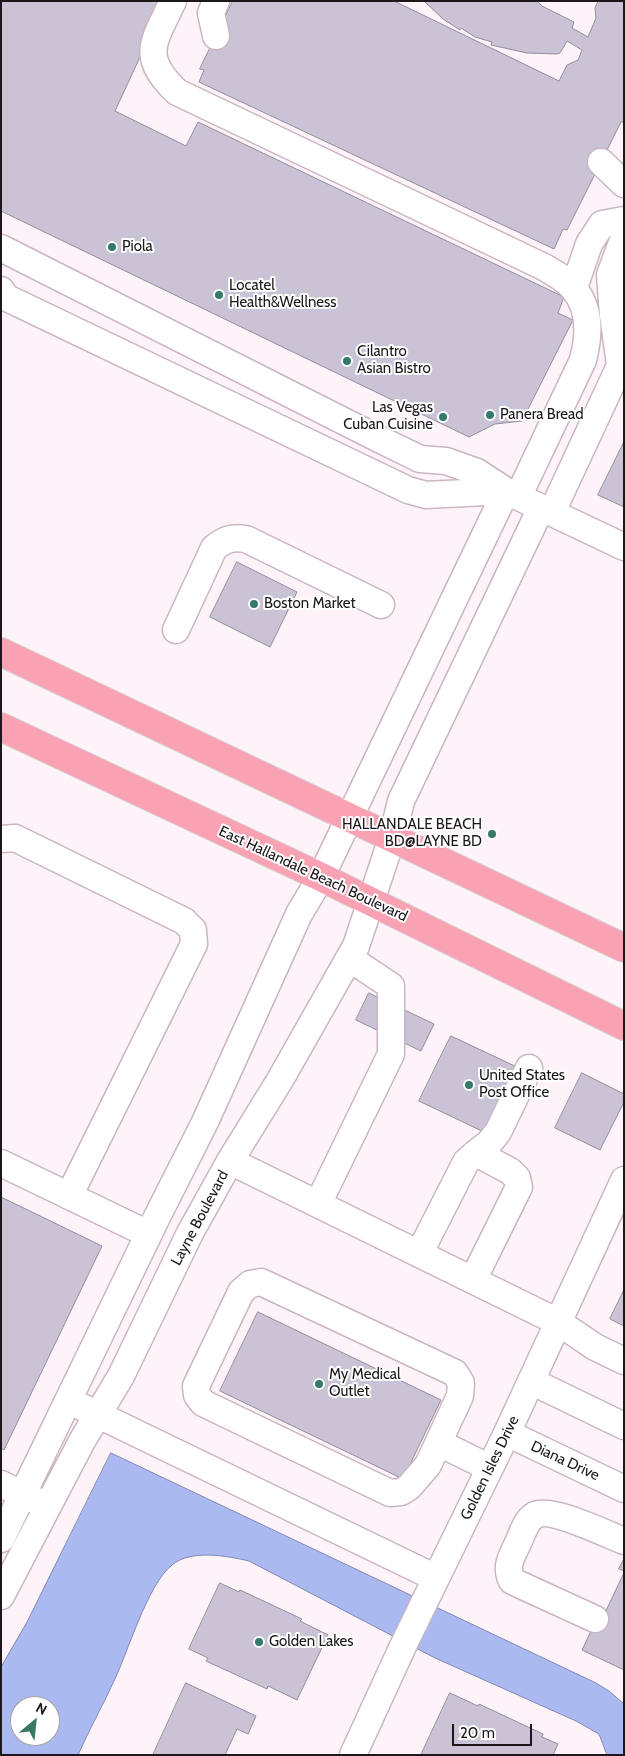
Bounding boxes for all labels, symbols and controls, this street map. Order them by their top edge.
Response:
place label: Piola [122,238,153,256]
marker: Piola [106,241,118,253]
place label: Locatel Health&Wellness [229,277,336,312]
marker: Locatel Health&Wellness [213,289,225,301]
place label: Cilantro Asian Bistro [357,343,431,378]
marker: Cilantro Asian Bistro [341,355,353,367]
place label: Las Vegas Cuban Cuisine [343,399,433,434]
place label: Panera Bread [500,406,583,424]
marker: Panera Bread [484,409,496,421]
marker: Las Vegas Cuban Cuisine [437,411,449,423]
place label: Boston Market [264,595,356,613]
marker: Boston Market [248,598,260,610]
place label: HALLANDALE BEACH BD@LAYNE BD [342,816,482,851]
street label: East Hallandale Beach Boulevard [216,822,410,926]
marker: HALLANDALE BEACH BD@LAYNE BD [486,828,498,840]
place label: United States Post Office [479,1067,565,1102]
marker: United States Post Office [463,1079,475,1091]
street label: Layne Boulevard [167,1167,233,1269]
place label: My Medical Outlet [329,1366,401,1401]
marker: My Medical Outlet [313,1378,325,1390]
street label: Golden Isles Drive [457,1413,523,1523]
street label: Diana Drive [528,1437,602,1485]
place label: Golden Lakes [269,1633,353,1651]
marker: Golden Lakes [253,1636,265,1648]
north arrow [10,1696,60,1746]
text: N [33,1698,50,1719]
scale bar [455,1714,535,1746]
text: 20 m [460,1724,495,1742]

